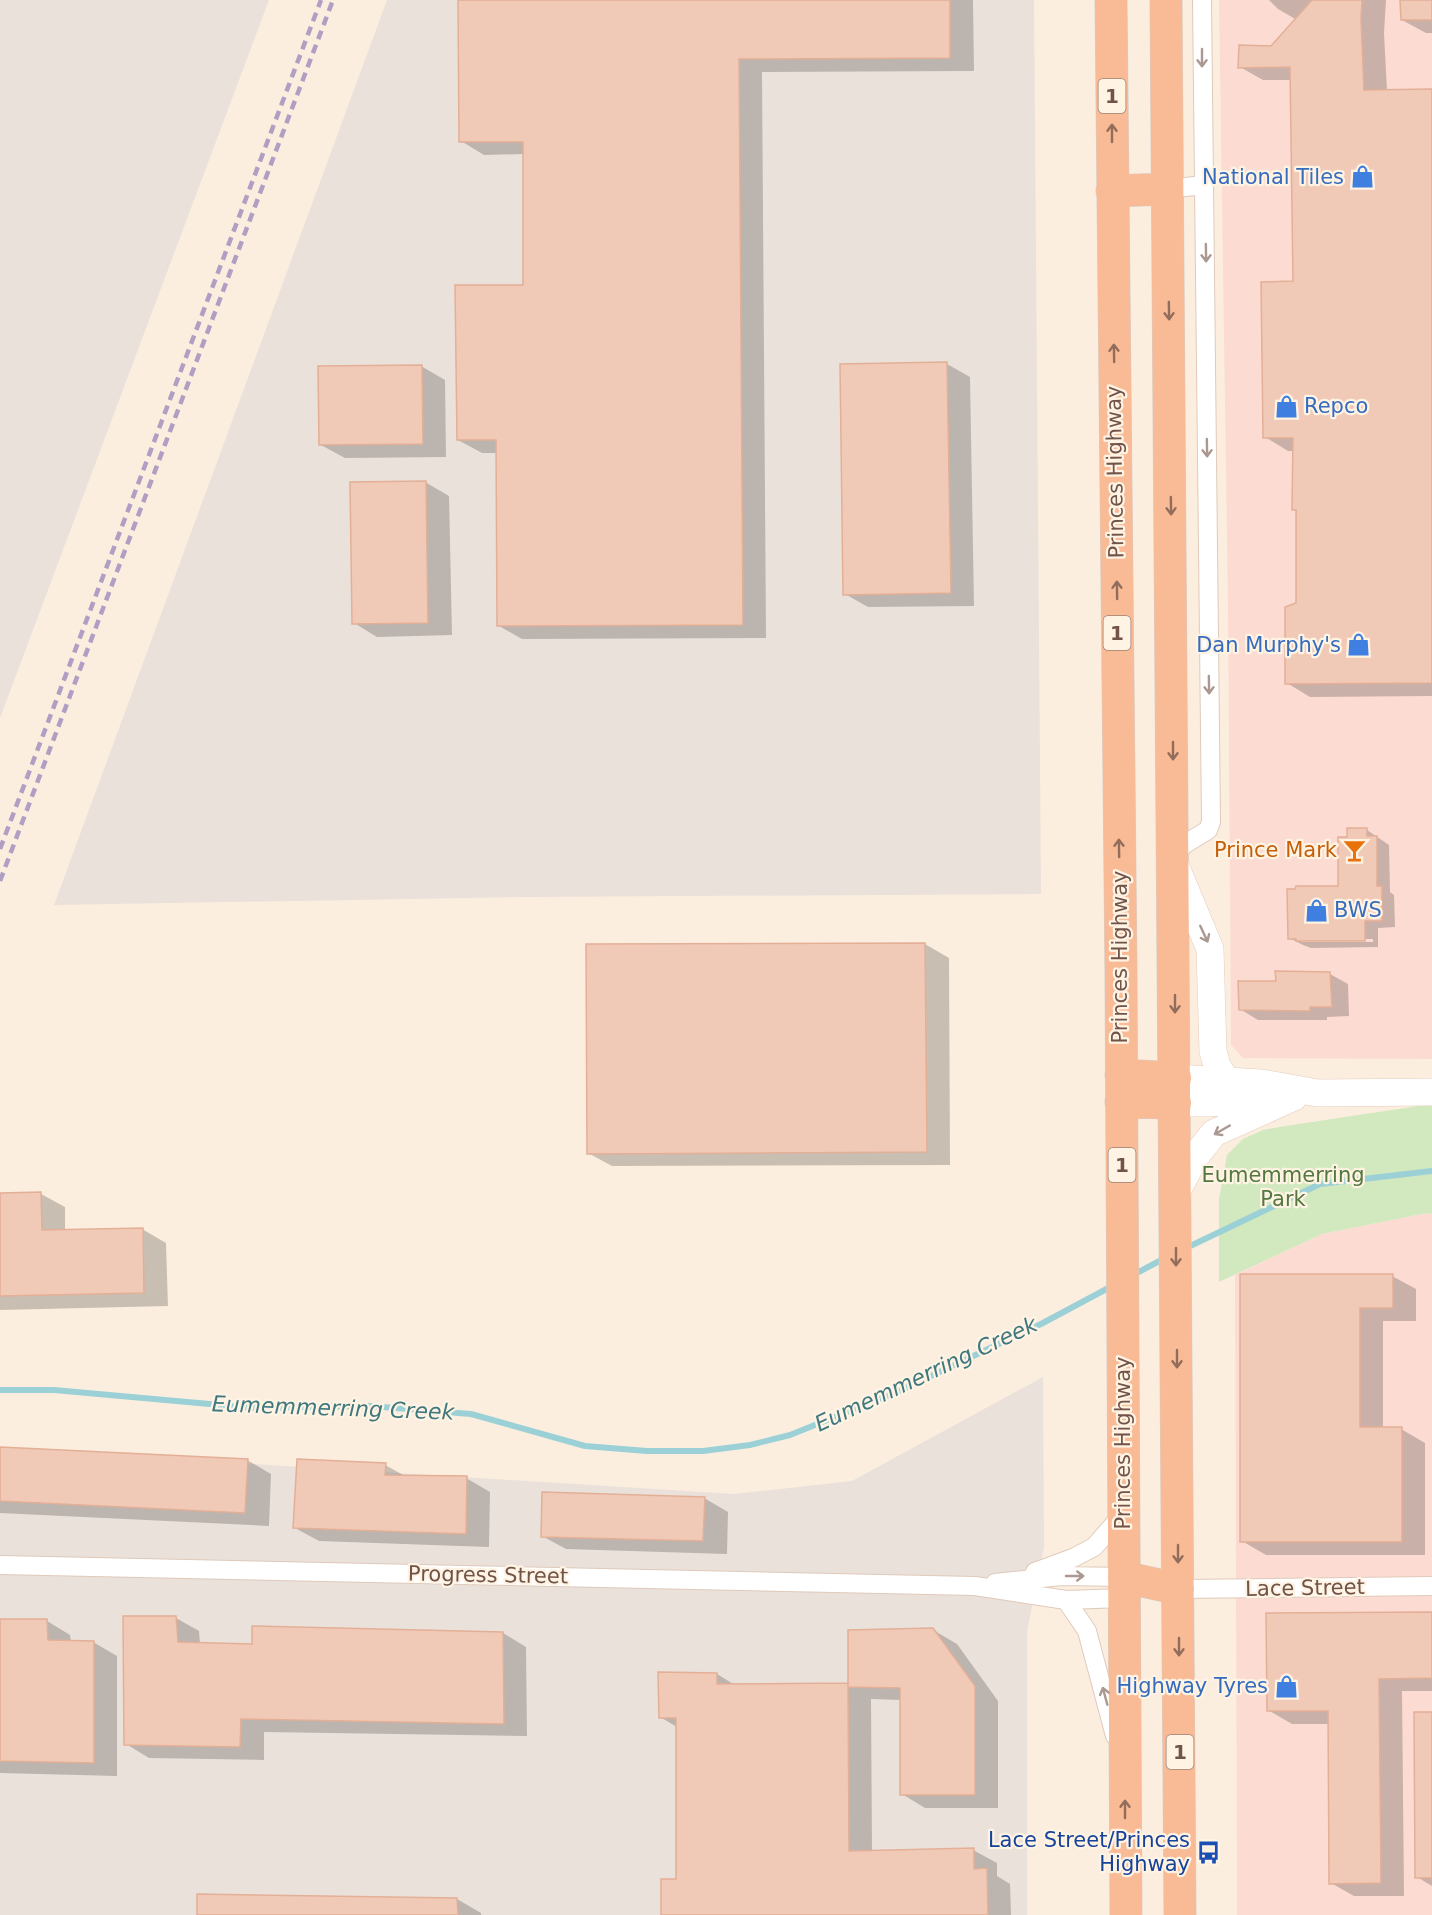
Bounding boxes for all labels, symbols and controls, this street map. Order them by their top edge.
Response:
one-way arrow [1197,48,1208,68]
road number: 1 [1098,79,1126,113]
one-way arrow [1106,123,1118,143]
shop icon: National Tiles [1349,164,1375,190]
place label: National Tiles [1202,165,1344,189]
one-way arrow [1200,243,1212,263]
one-way arrow [1163,300,1174,320]
one-way arrow [1108,344,1120,364]
street label: Princes Highway [1101,385,1129,559]
shop icon: Repco [1273,393,1299,419]
place label: Repco [1304,394,1368,418]
one-way arrow [1201,438,1213,458]
one-way arrow [1165,495,1176,515]
one-way arrow [1111,581,1122,601]
road number: 1 [1104,616,1130,650]
shop icon: Dan Murphy's [1346,632,1372,658]
place label: Dan Murphy's [1196,633,1341,657]
one-way arrow [1204,675,1215,695]
one-way arrow [1167,741,1179,761]
bar icon: Prince Mark [1342,837,1368,863]
place label: Prince Mark [1214,838,1338,862]
one-way arrow [1113,839,1125,859]
street label: Princes Highway [1108,871,1132,1043]
shop icon: BWS [1303,897,1329,923]
place label: BWS [1334,898,1382,922]
one-way arrow [1199,925,1211,943]
one-way arrow [1169,993,1180,1013]
one-way arrow [1214,1124,1231,1136]
road number: 1 [1108,1148,1136,1182]
park label: Eumemmerring Park [1201,1163,1365,1211]
one-way arrow [1170,1247,1182,1267]
water label: Eumemmerring Creek [811,1311,1042,1437]
one-way arrow [1171,1348,1183,1368]
street label: Princes Highway [1111,1357,1135,1529]
water label: Eumemmerring Creek [211,1391,456,1425]
one-way arrow [1172,1543,1184,1563]
street label: Progress Street [408,1562,568,1588]
one-way arrow [1064,1570,1084,1582]
street label: Lace Street [1245,1575,1365,1601]
one-way arrow [1173,1637,1185,1657]
shop icon: Highway Tyres [1273,1673,1299,1699]
place label: Highway Tyres [1117,1674,1268,1698]
one-way arrow [1098,1687,1110,1706]
road number: 1 [1166,1735,1194,1769]
one-way arrow [1119,1800,1131,1820]
place label: Lace Street/Princes Highway [988,1828,1190,1876]
bus stop icon: Lace Street/Princes Highway [1195,1839,1221,1865]

